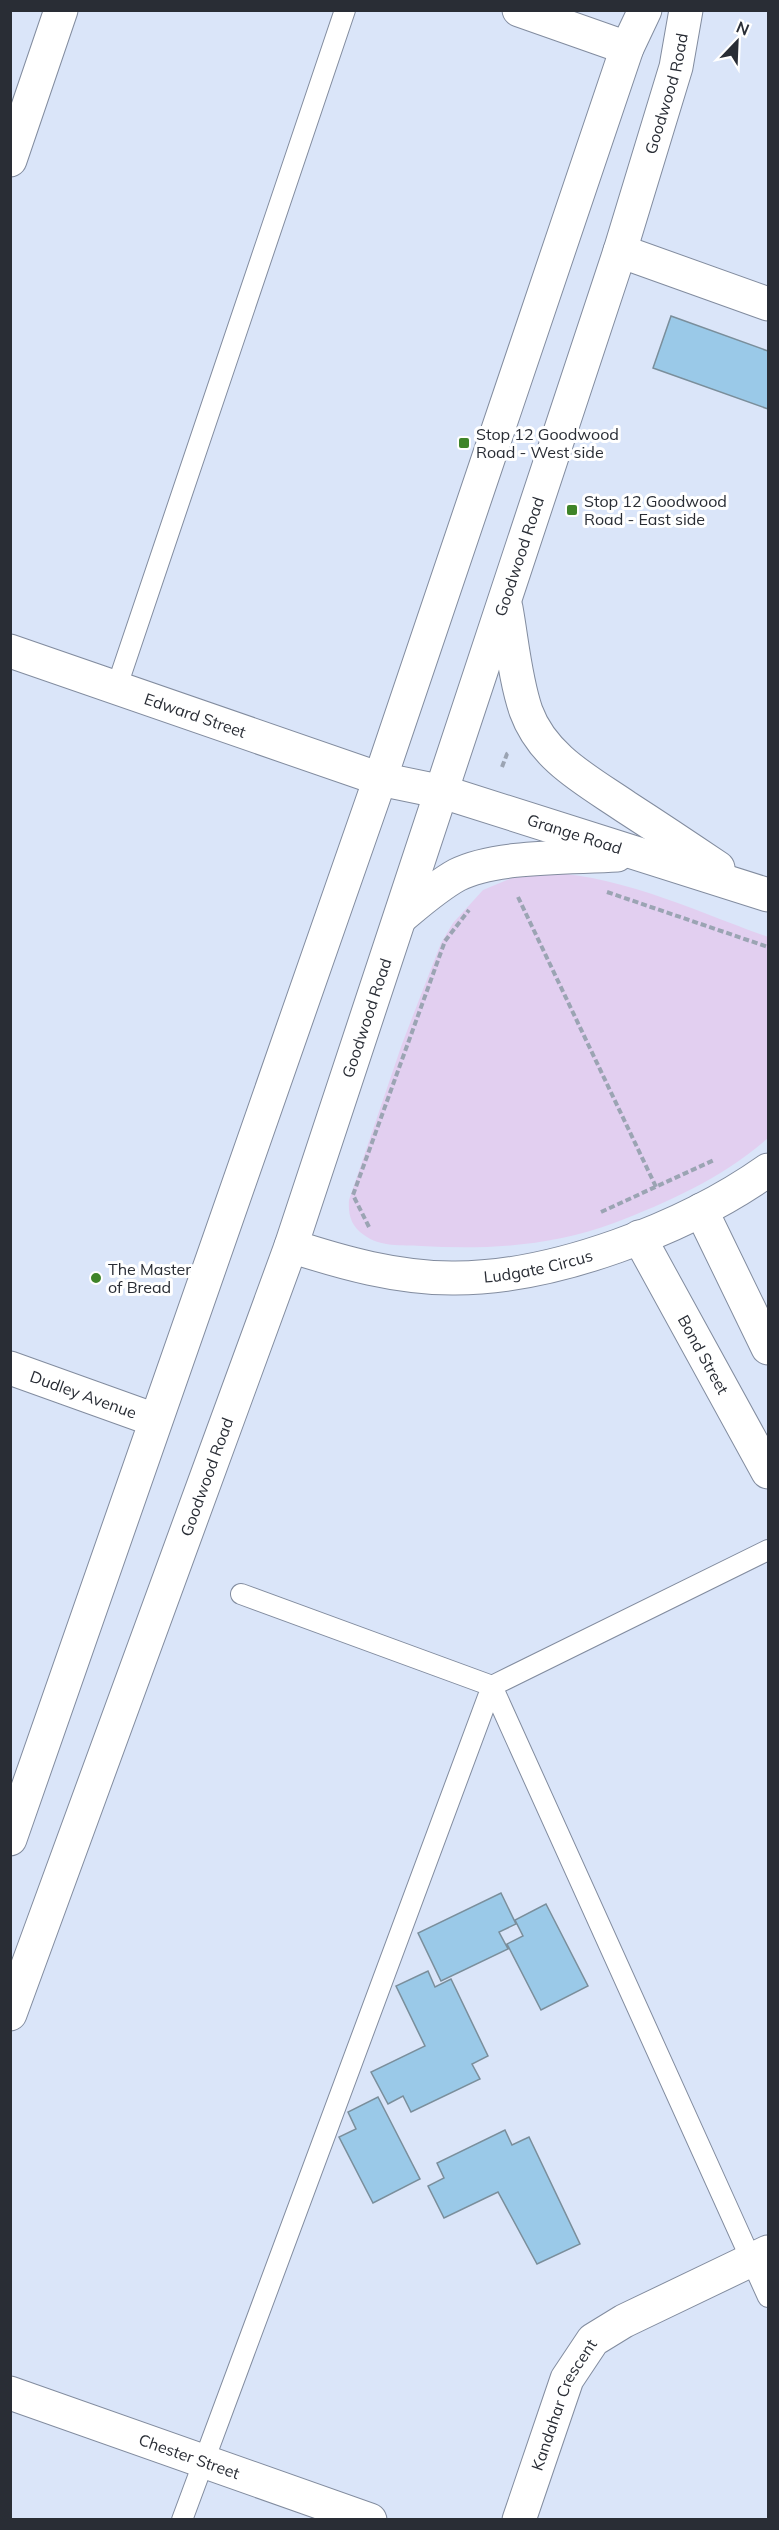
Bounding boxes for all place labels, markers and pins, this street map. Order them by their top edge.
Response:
place label: Stop 12 Goodwood Road - West side [476,424,619,462]
marker: Stop 12 Goodwood Road - West side [457,436,471,450]
place label: Stop 12 Goodwood Road - East side [584,491,727,529]
marker: Stop 12 Goodwood Road - East side [565,503,579,517]
place label: The Master of Bread [108,1259,191,1297]
marker: The Master of Bread [89,1271,103,1285]

